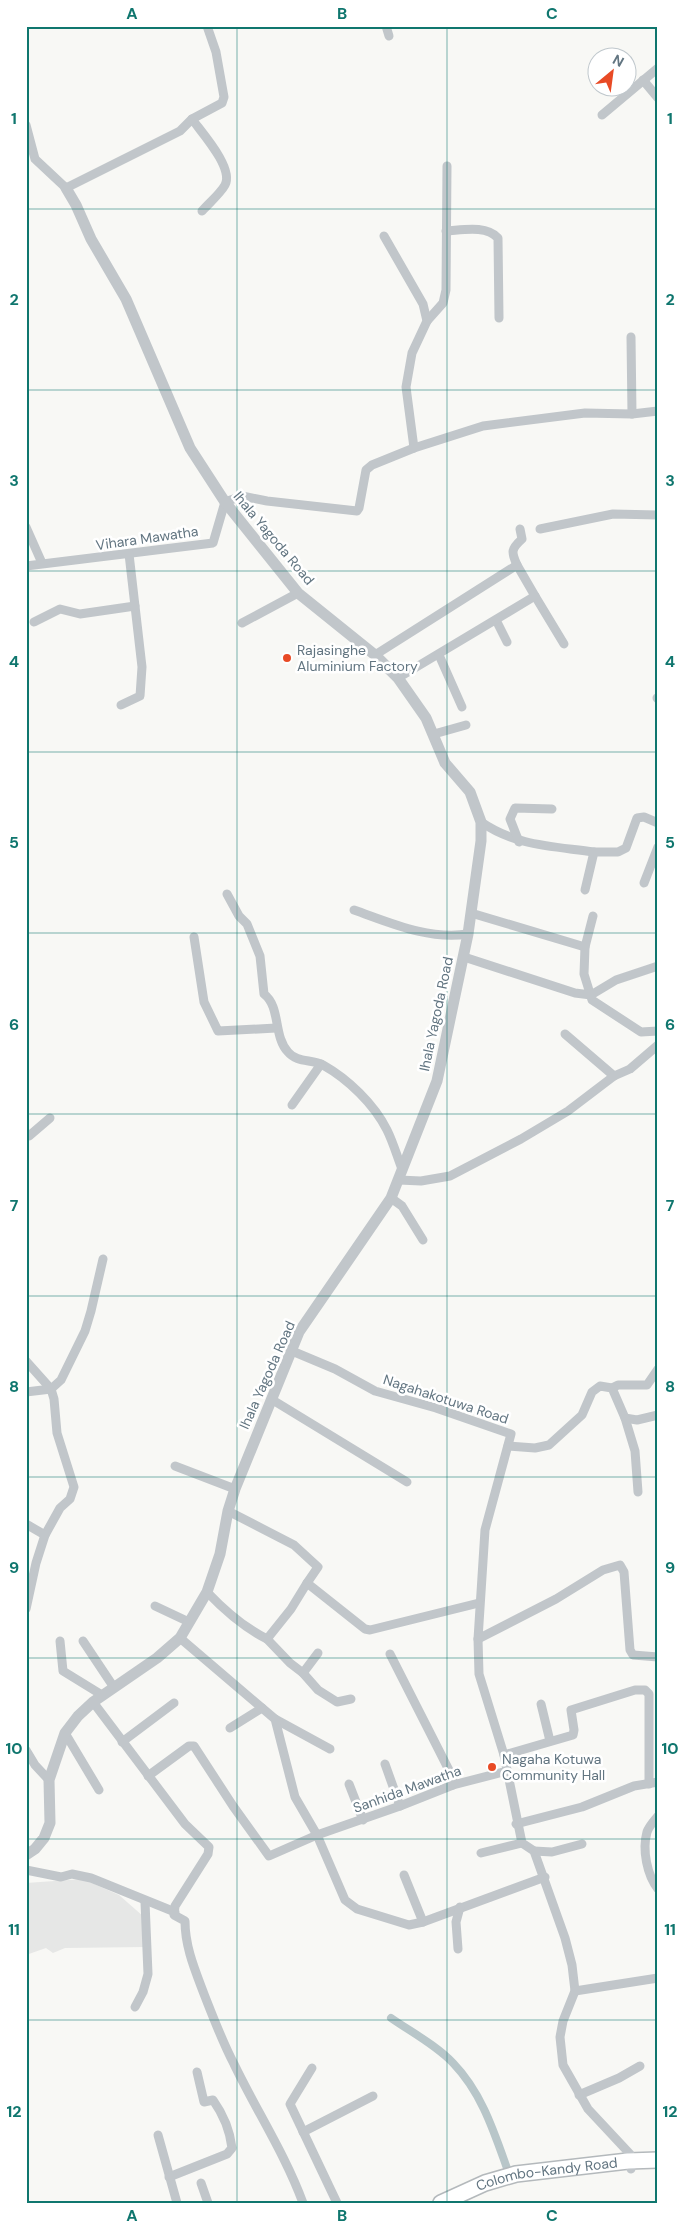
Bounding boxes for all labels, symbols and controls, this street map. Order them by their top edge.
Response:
text: A [126,3,138,24]
text: B [337,3,347,24]
text: C [546,3,558,24]
north arrow [586,48,636,98]
text: N [609,50,627,71]
text: 1 [11,108,17,129]
text: 1 [667,108,673,129]
text: 2 [9,289,19,310]
text: 2 [665,289,675,310]
text: 3 [9,470,19,491]
text: 3 [665,470,675,491]
street label: Ihala Yagoda Road [230,488,318,588]
street label: Vihara Mawatha [95,522,199,554]
place label: Rajasinghe Aluminium Factory [297,641,418,675]
text: 4 [9,651,19,672]
text: 4 [665,651,675,672]
marker: Rajasinghe Aluminium Factory [281,652,293,664]
text: 5 [9,832,19,853]
text: 5 [665,832,675,853]
street label: Ihala Yagoda Road [415,955,457,1073]
text: 6 [9,1014,19,1035]
text: 6 [665,1014,675,1035]
text: 7 [10,1195,19,1216]
text: 7 [666,1195,675,1216]
street label: Ihala Yagoda Road [235,1318,299,1432]
street label: Nagahakotuwa Road [381,1370,511,1428]
text: 8 [9,1376,19,1397]
text: 8 [665,1376,675,1397]
text: 9 [9,1557,19,1578]
text: 9 [665,1557,675,1578]
text: 10 [5,1738,23,1759]
text: 10 [661,1738,679,1759]
place label: Nagaha Kotuwa Community Hall [502,1750,605,1784]
street label: Sanhida Mawatha [351,1761,463,1817]
marker: Nagaha Kotuwa Community Hall [486,1761,498,1773]
text: 11 [8,1919,20,1940]
text: 11 [664,1919,676,1940]
text: 12 [6,2101,22,2122]
text: 12 [662,2101,678,2122]
street label: Colombo-Kandy Road [473,2153,618,2195]
text: A [126,2205,138,2226]
text: B [337,2205,347,2226]
text: C [546,2205,558,2226]

